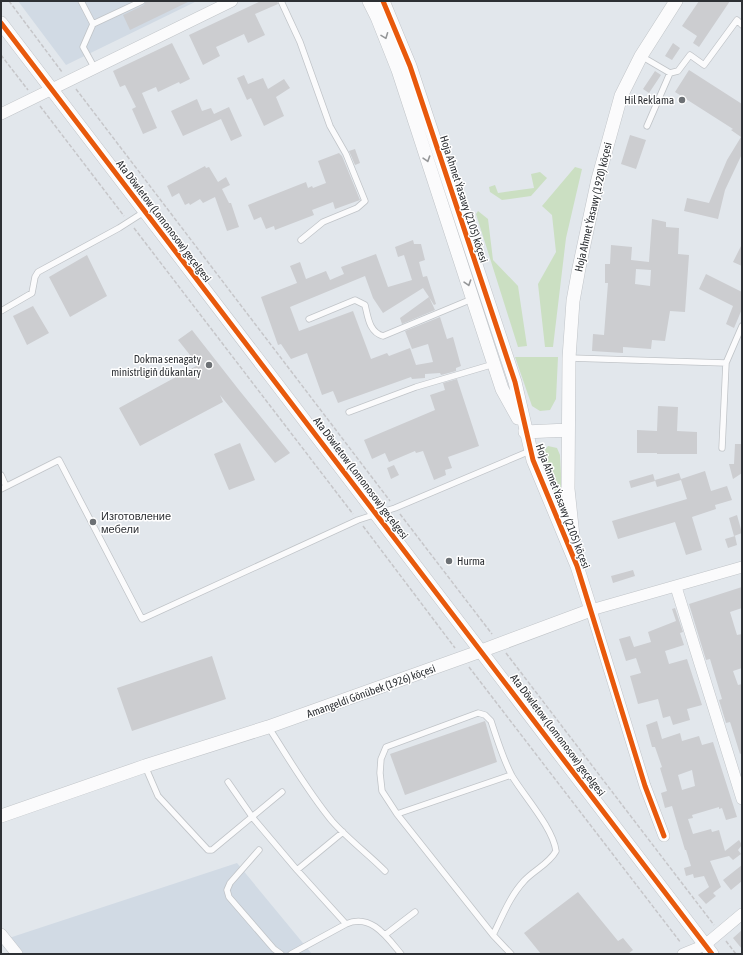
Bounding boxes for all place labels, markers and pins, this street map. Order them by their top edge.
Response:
place label: Hil Reklama [624,94,674,106]
marker: Hil Reklama [677,95,687,105]
place label: Dokma senagaty ministrligiň dükanlary [111,353,201,378]
marker: Dokma senagaty ministrligiň dükanlary [204,360,214,370]
place label: Изготовление мебели [101,510,171,535]
marker: Изготовление мебели [88,517,98,527]
place label: Hurma [457,555,485,567]
marker: Hurma [444,556,454,566]

